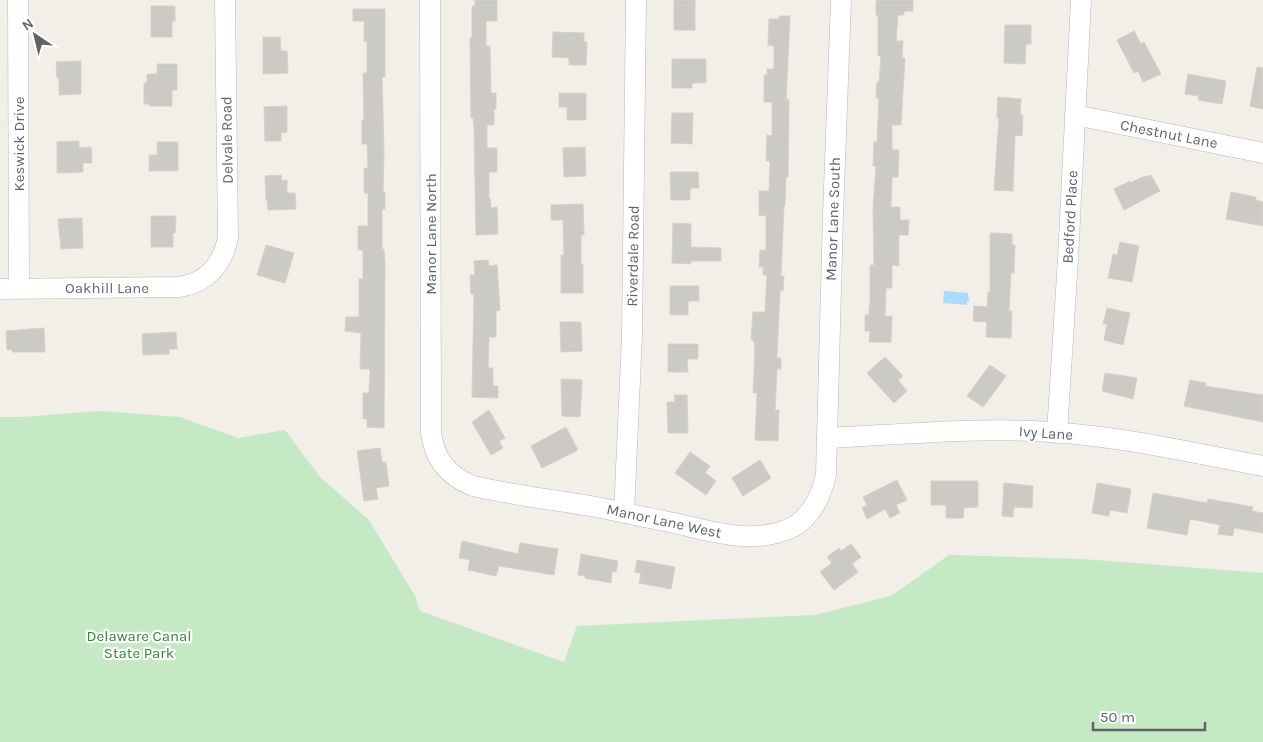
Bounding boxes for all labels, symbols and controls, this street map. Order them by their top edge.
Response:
north arrow [10,10,60,60]
text: N [19,15,37,35]
street label: Delvale Road [217,96,237,184]
street label: Keswick Drive [10,97,28,191]
street label: Chestnut Lane [1119,116,1219,152]
street label: Manor Lane South [822,157,844,281]
street label: Bedford Place [1059,170,1081,264]
street label: Manor Lane North [422,173,440,295]
street label: Riverdale Road [623,205,643,307]
street label: Oakhill Lane [65,279,149,297]
street label: Ivy Lane [1018,422,1074,444]
street label: Manor Lane West [605,500,723,542]
park label: Delaware Canal State Park [87,627,191,662]
scale bar [1093,700,1206,732]
text: 50 m [1100,708,1135,726]

